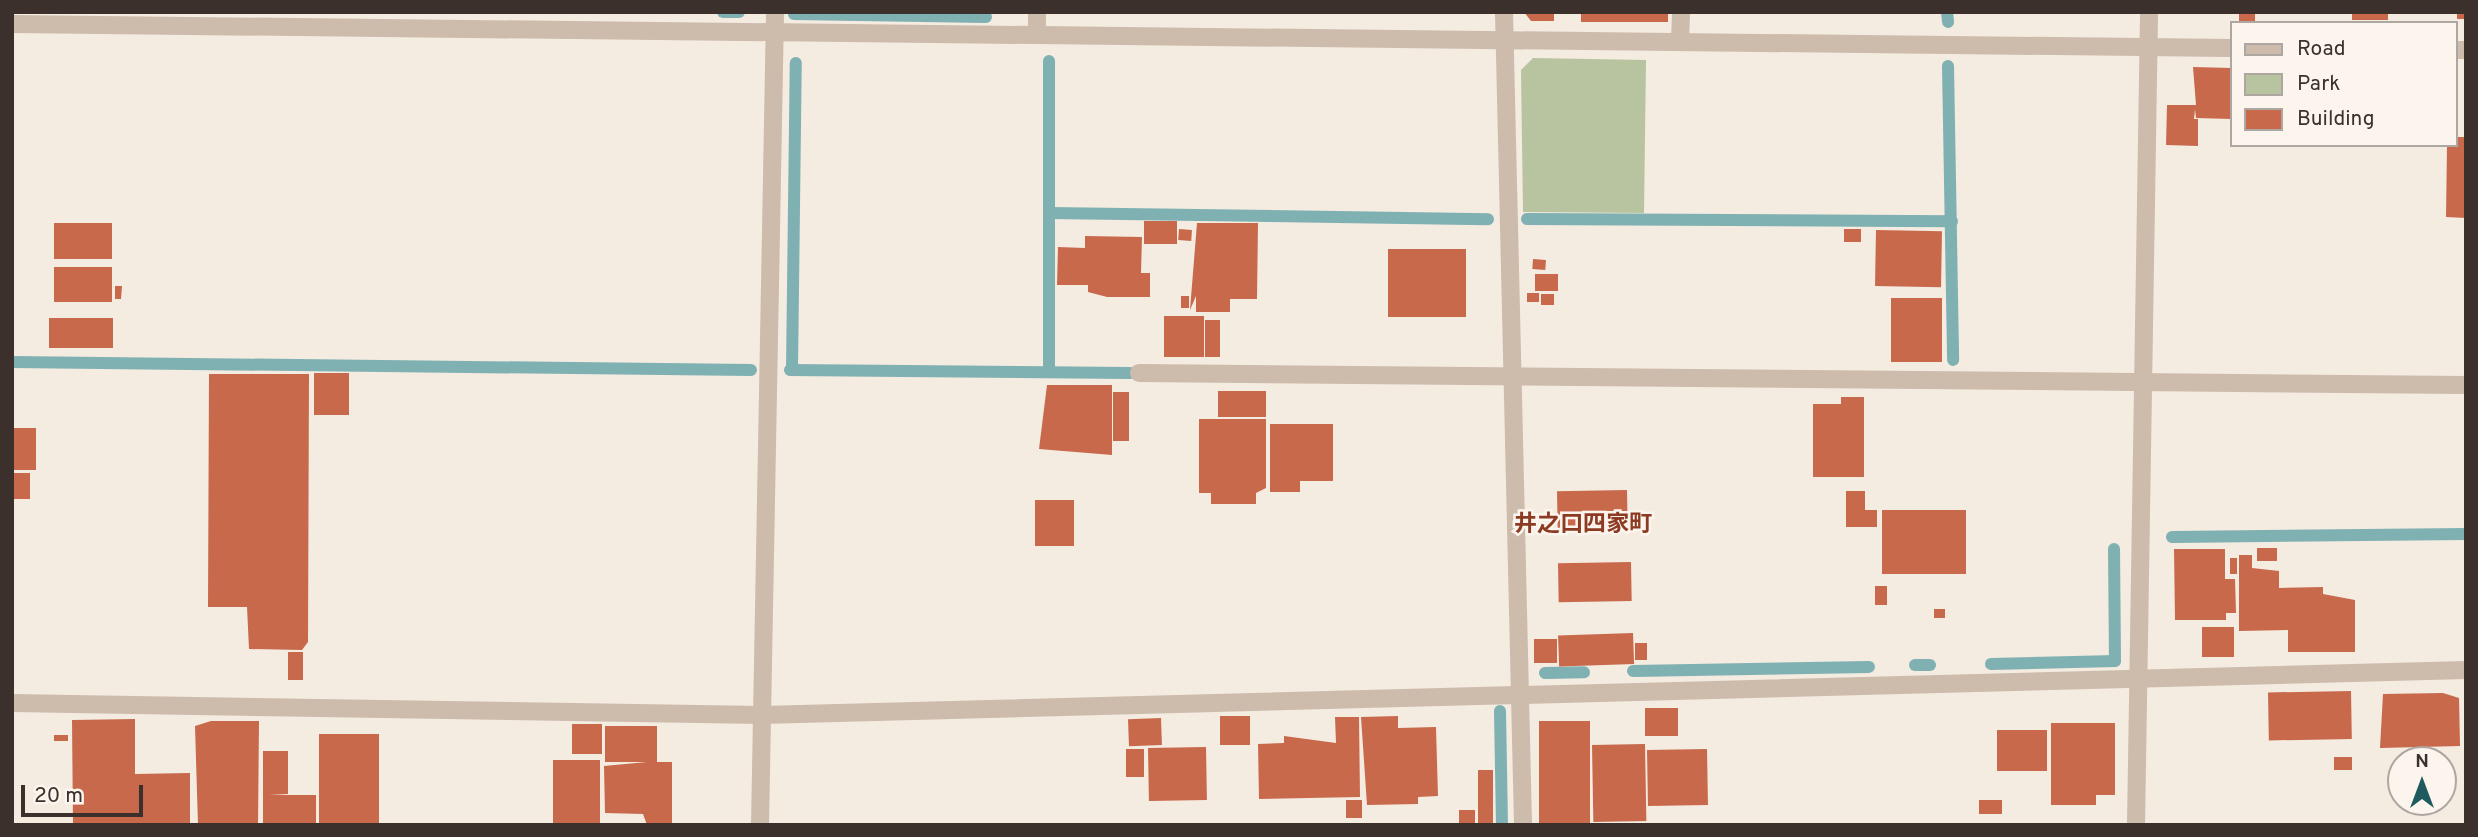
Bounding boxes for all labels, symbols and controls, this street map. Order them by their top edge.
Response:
legend [2230,21,2457,147]
text: Road [2297,36,2346,63]
text: Park [2297,71,2340,98]
text: Building [2297,106,2375,133]
district label: 井之口四家町 [1514,512,1652,540]
north arrow [2387,746,2457,816]
text: N [2415,750,2429,774]
scale bar [24,770,147,814]
text: 20 m [34,783,83,810]

